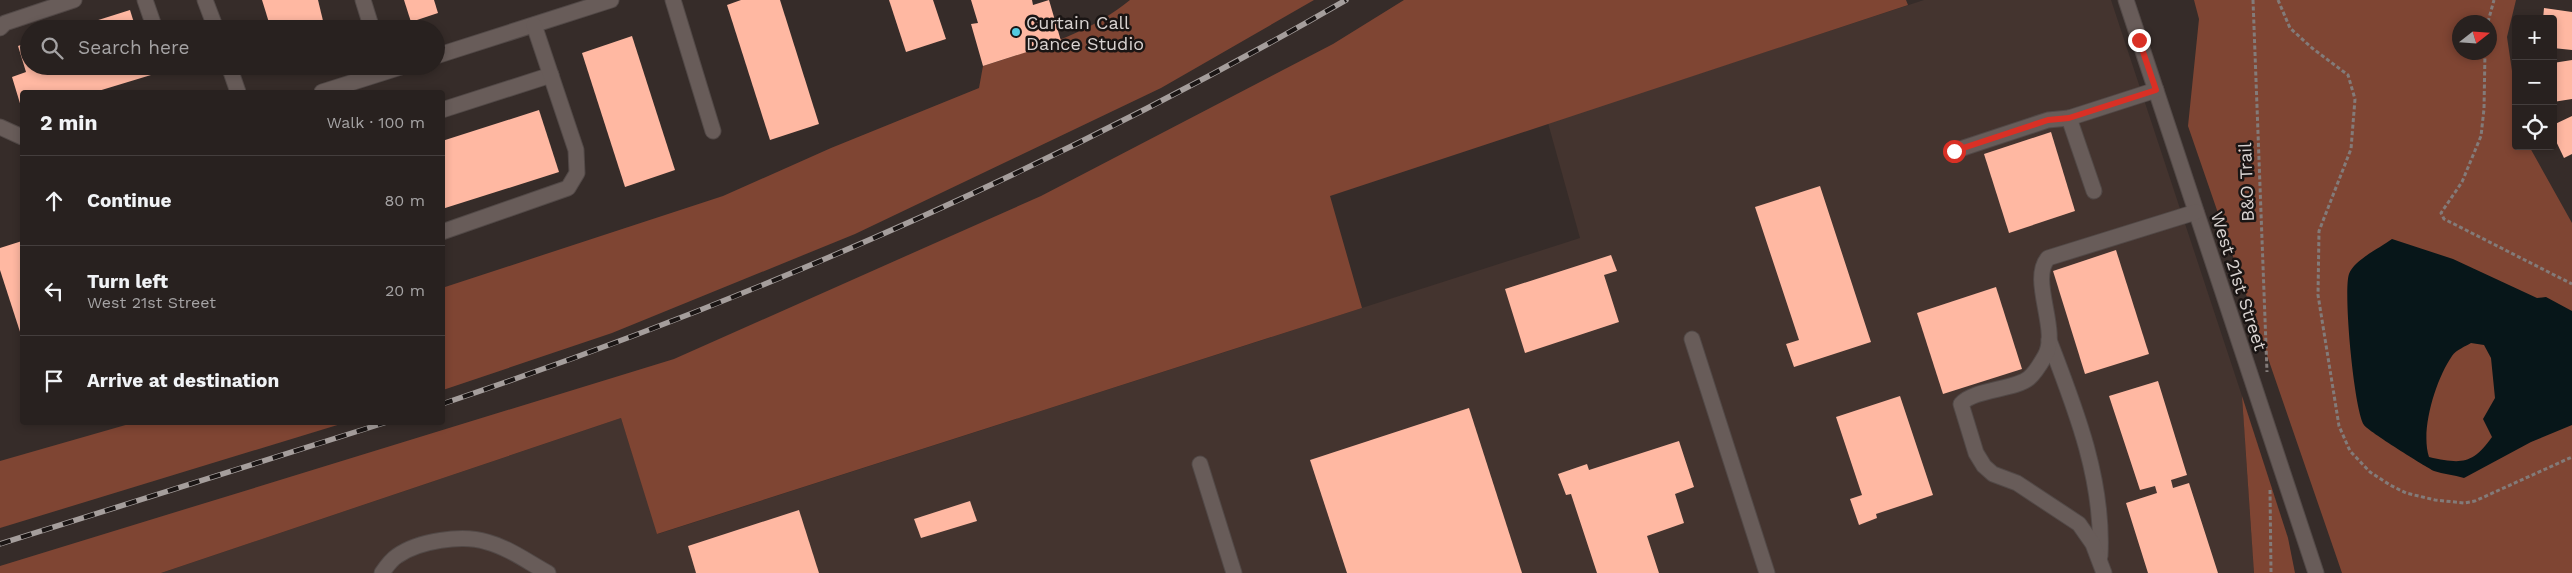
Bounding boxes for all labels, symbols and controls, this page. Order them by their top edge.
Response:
place label: Curtain Call Dance Studio [1026,12,1144,54]
north arrow [2452,15,2497,60]
map controls [2512,15,2557,150]
button: + [2512,15,2557,60]
search box [20,20,445,75]
marker: Curtain Call Dance Studio [1010,26,1022,38]
route end [2128,29,2151,52]
icon: search [38,34,66,62]
text: Search here [78,36,189,59]
button: − [2512,60,2557,105]
button: locate [2512,105,2557,150]
text: 2 min [40,110,97,135]
text: Walk · 100 m [327,113,425,132]
route start [1943,140,1966,163]
street label: B&O Trail [2234,142,2258,222]
icon: ahead [40,187,68,215]
text: Continue [87,189,171,212]
text: 80 m [384,191,425,210]
street label: West 21st Street [2207,209,2272,354]
text: Turn left [87,270,168,293]
icon: left [40,277,68,305]
text: 20 m [385,281,425,300]
text: West 21st Street [87,293,216,312]
icon: arrive [40,367,68,395]
text: Arrive at destination [87,369,279,392]

